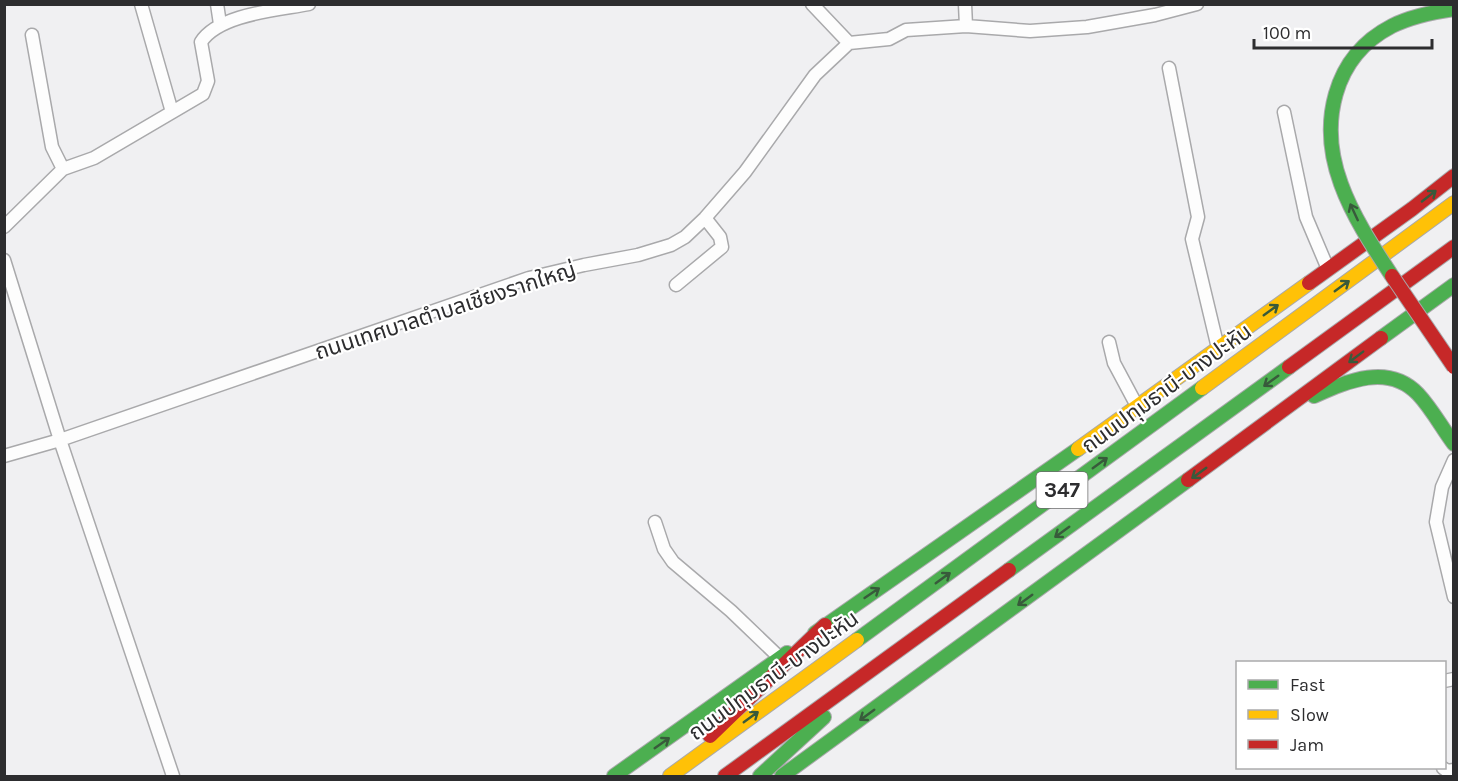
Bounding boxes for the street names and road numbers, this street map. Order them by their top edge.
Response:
street label: ถนนเทศบาลตำบลเชียงรากใหญ่ [312,256,579,365]
street label: ถนนปทุมธานี-บางปะหัน [1077,318,1257,459]
road number: 347 [1036,472,1088,508]
street label: ถนนปทุมธานี-บางปะหัน [684,605,864,746]

